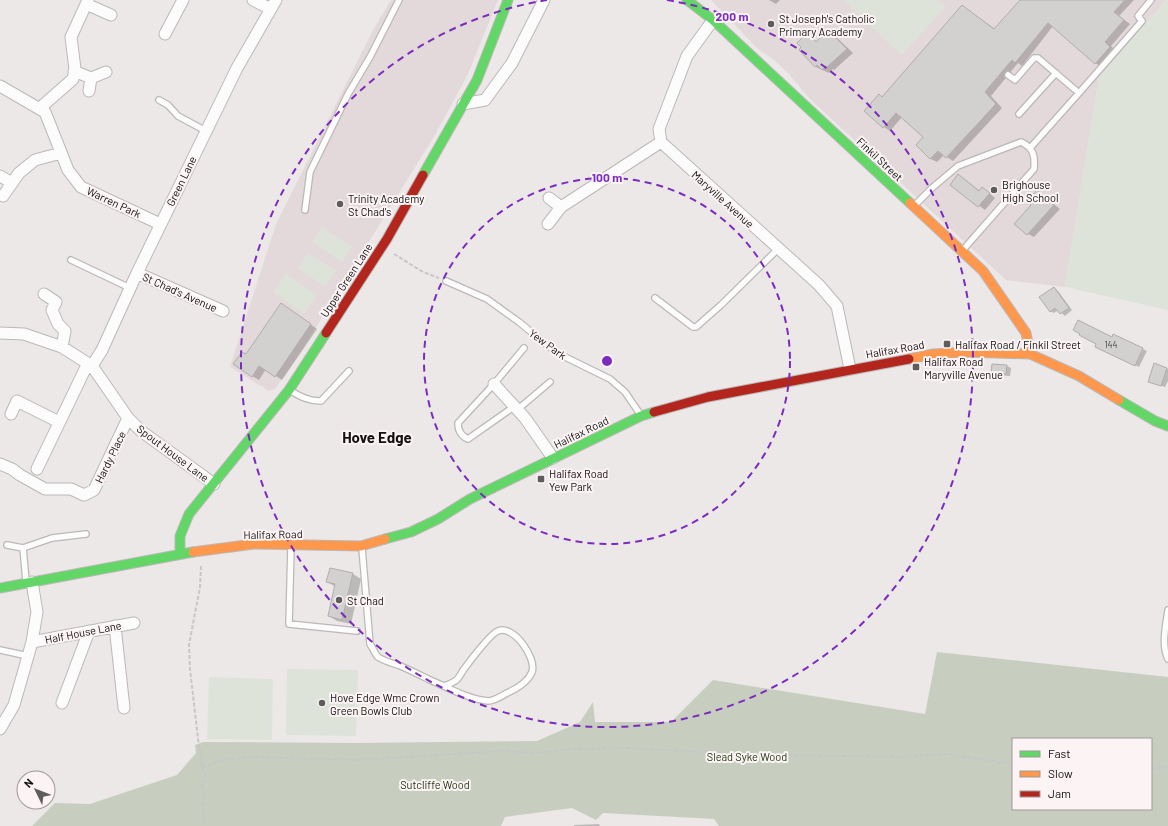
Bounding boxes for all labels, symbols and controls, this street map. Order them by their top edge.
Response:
text: 200 m [716,9,748,23]
place label: St Joseph's Catholic Primary Academy [779,12,875,38]
marker: St Joseph's Catholic Primary Academy [766,19,776,29]
street label: Finkil Street [854,134,906,184]
street label: Green Lane [163,154,199,208]
street label: Maryville Avenue [689,168,757,230]
text: 100 m [592,170,622,184]
place label: Brighouse High School [1002,178,1059,204]
street label: Warren Park [85,184,144,220]
marker: Brighouse High School [989,185,999,195]
place label: Trinity Academy St Chad's [348,192,424,218]
marker: Trinity Academy St Chad's [335,199,345,209]
street label: Upper Green Lane [317,241,375,319]
street label: St Chad's Avenue [141,270,220,314]
street label: Yew Park [527,326,570,362]
street label: Halifax Road [865,337,925,361]
place label: Halifax Road / Finkil Street [955,338,1081,351]
marker: Halifax Road / Finkil Street [942,339,952,349]
house number: 144 [1104,339,1118,350]
centre of rings [600,354,614,368]
place label: Halifax Road Maryville Avenue [924,355,1003,381]
marker: Halifax Road Maryville Avenue [911,362,921,372]
street label: Halifax Road [552,413,610,451]
street label: Spout House Lane [135,422,212,484]
district label: Hove Edge [342,428,412,446]
street label: Hardy Place [92,429,128,485]
place label: Halifax Road Yew Park [549,467,608,493]
marker: Halifax Road Yew Park [536,474,546,484]
street label: Halifax Road [243,527,303,541]
place label: St Chad [347,594,384,607]
marker: St Chad [334,595,344,605]
street label: Half House Lane [44,618,122,646]
place label: Hove Edge Wmc Crown Green Bowls Club [330,691,440,717]
marker: Hove Edge Wmc Crown Green Bowls Club [317,698,327,708]
legend [1012,738,1152,810]
text: Fast [1048,746,1071,760]
park label: Slead Syke Wood [707,750,787,763]
text: Slow [1048,766,1073,780]
north arrow [16,770,56,810]
text: N [21,776,36,790]
park label: Sutcliffe Wood [400,778,470,791]
text: Jam [1048,786,1071,800]

